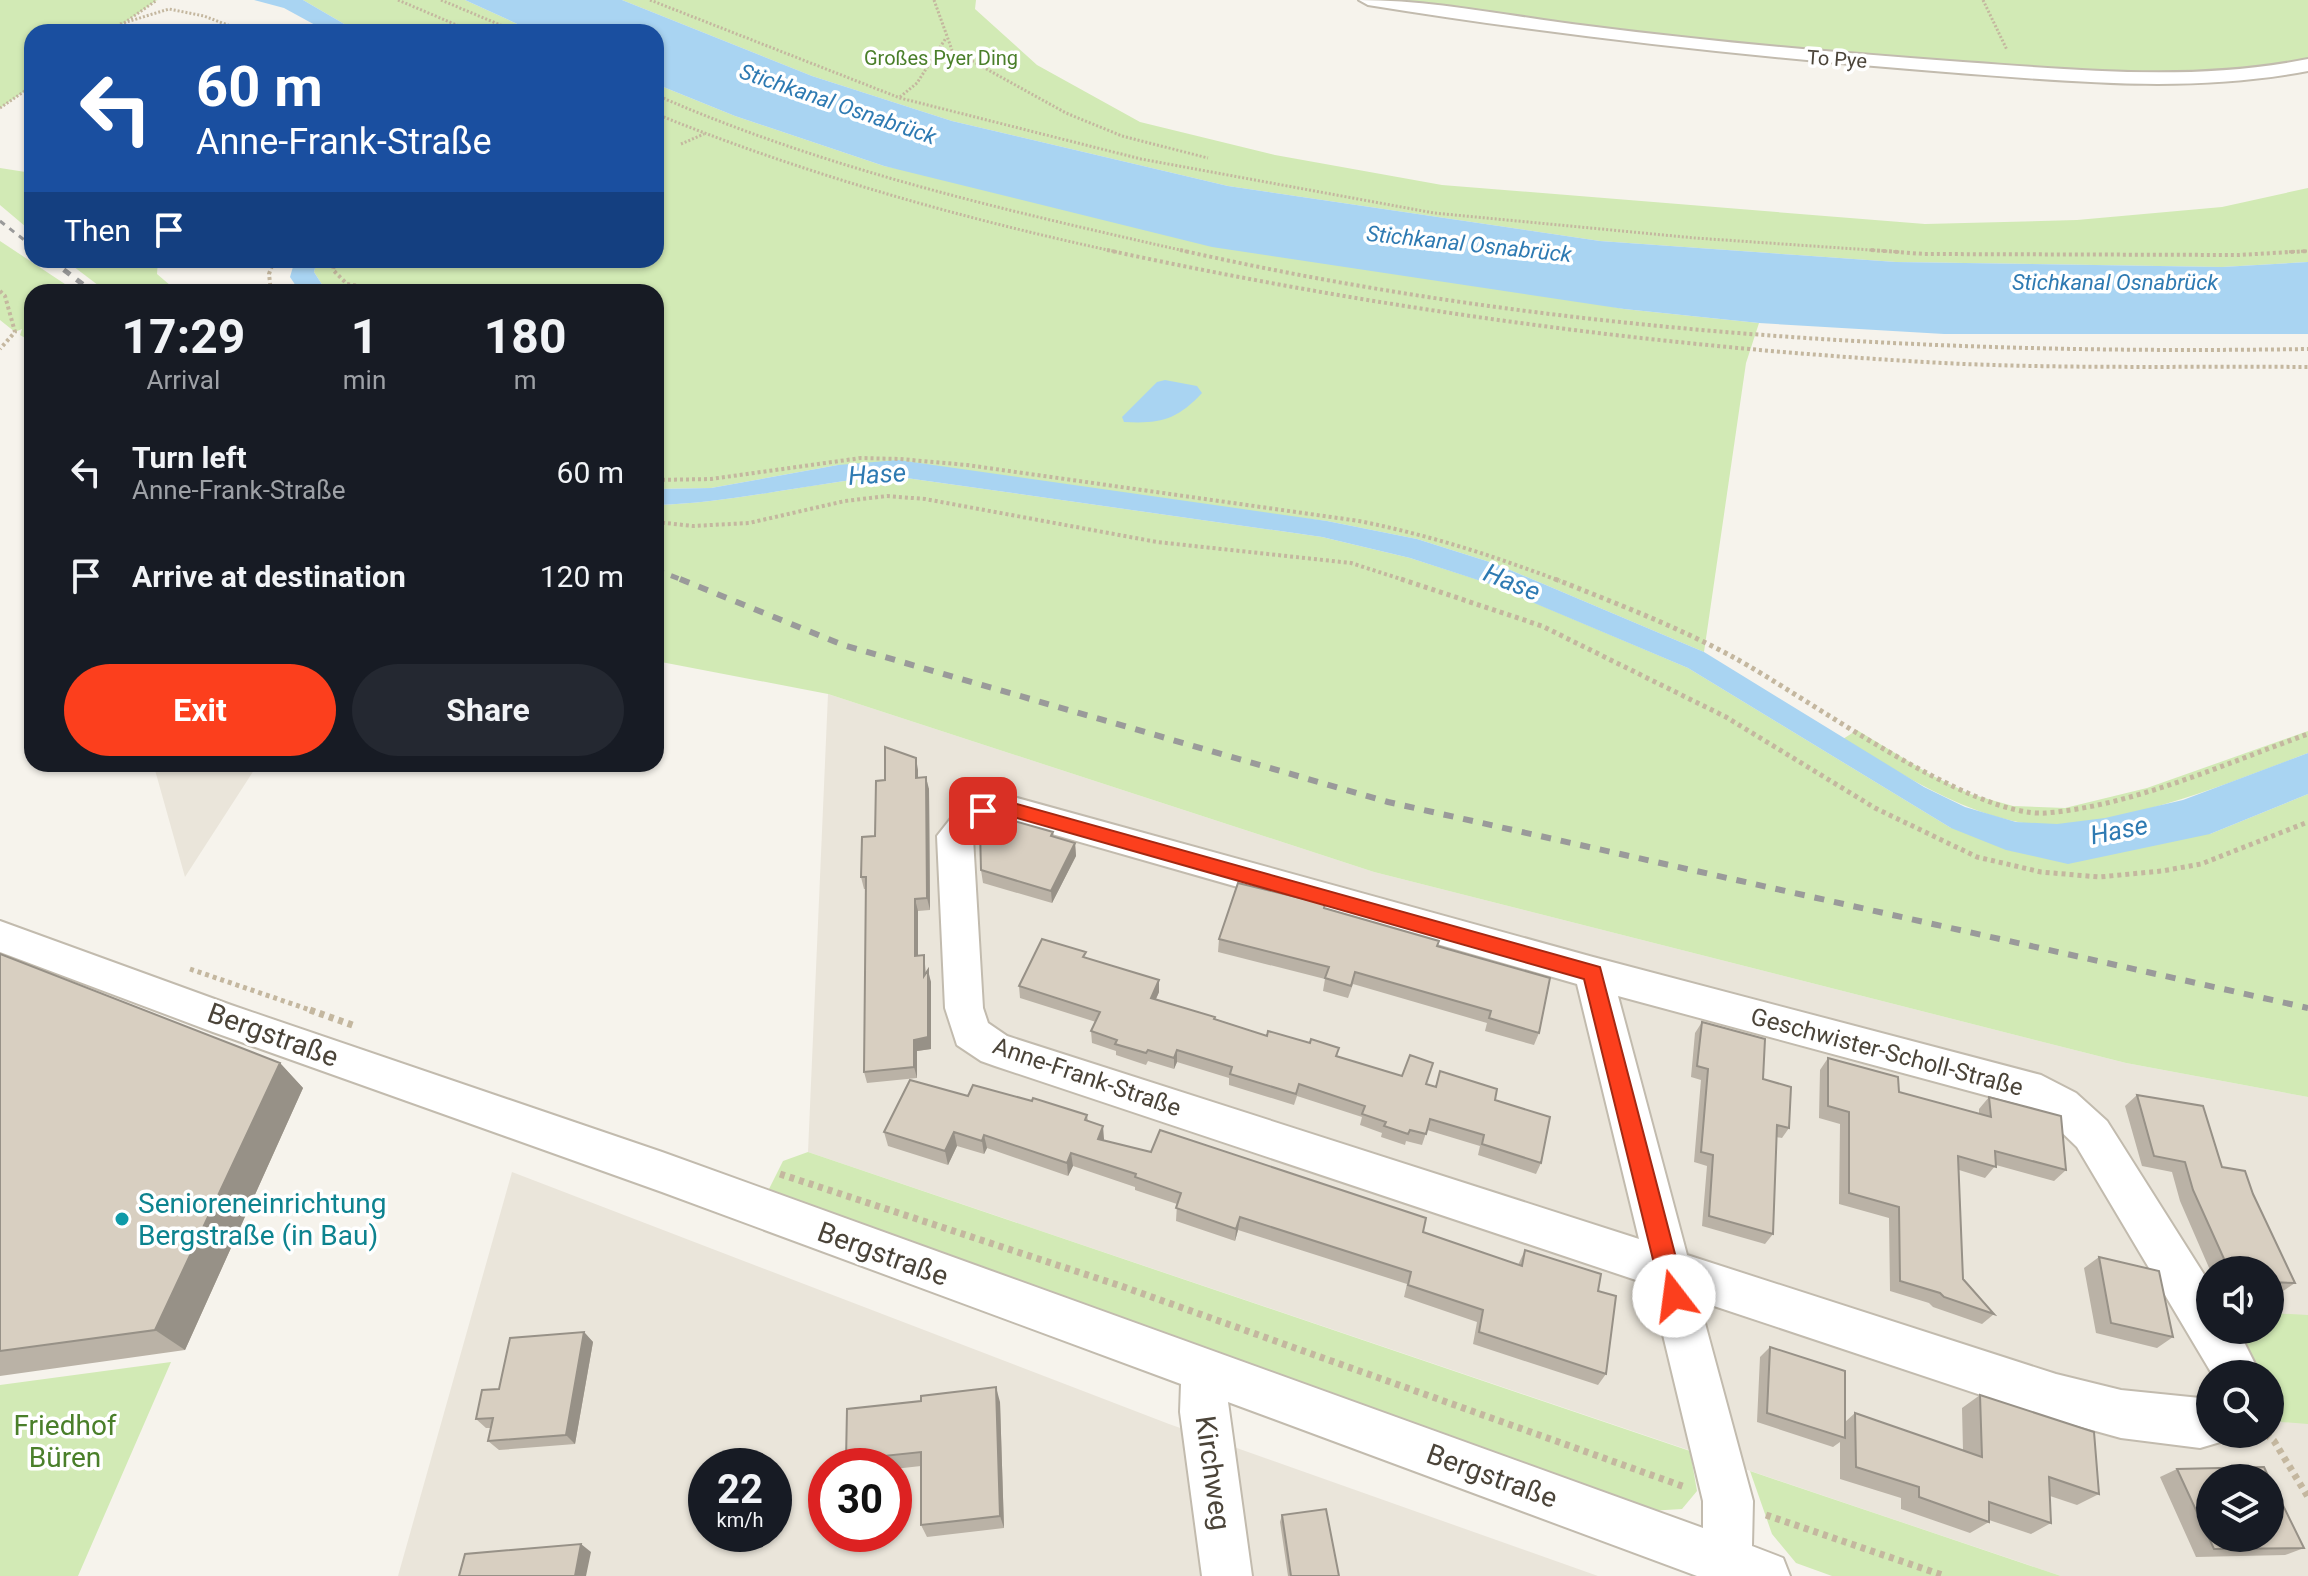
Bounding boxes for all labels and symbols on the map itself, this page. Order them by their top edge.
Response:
street label: To Pye [1806,45,1868,73]
park label: Großes Pyer Ding [864,46,1018,70]
water label: Stichkanal Osnabrück [736,59,941,150]
water label: Stichkanal Osnabrück [1365,221,1574,267]
water label: Stichkanal Osnabrück [2012,270,2219,295]
water label: Hase [847,457,907,491]
water label: Hase [1479,557,1545,607]
pin [949,777,1017,845]
water label: Hase [2088,810,2150,850]
street label: Bergstraße [203,996,343,1074]
street label: Geschwister-Scholl-Straße [1748,1002,2026,1102]
street label: Anne-Frank-Straße [989,1032,1185,1122]
place label: Senioreneinrichtung Bergstraße (in Bau) [138,1187,387,1252]
marker: Senioreneinrichtung Bergstraße (in Bau) [113,1210,131,1228]
street label: Bergstraße [813,1215,953,1293]
position arrow [1632,1254,1716,1338]
park label: Friedhof Büren [13,1409,117,1474]
street label: Kirchweg [1189,1414,1237,1532]
street label: Bergstraße [1422,1437,1562,1515]
speed limit sign: 30 [808,1448,912,1552]

